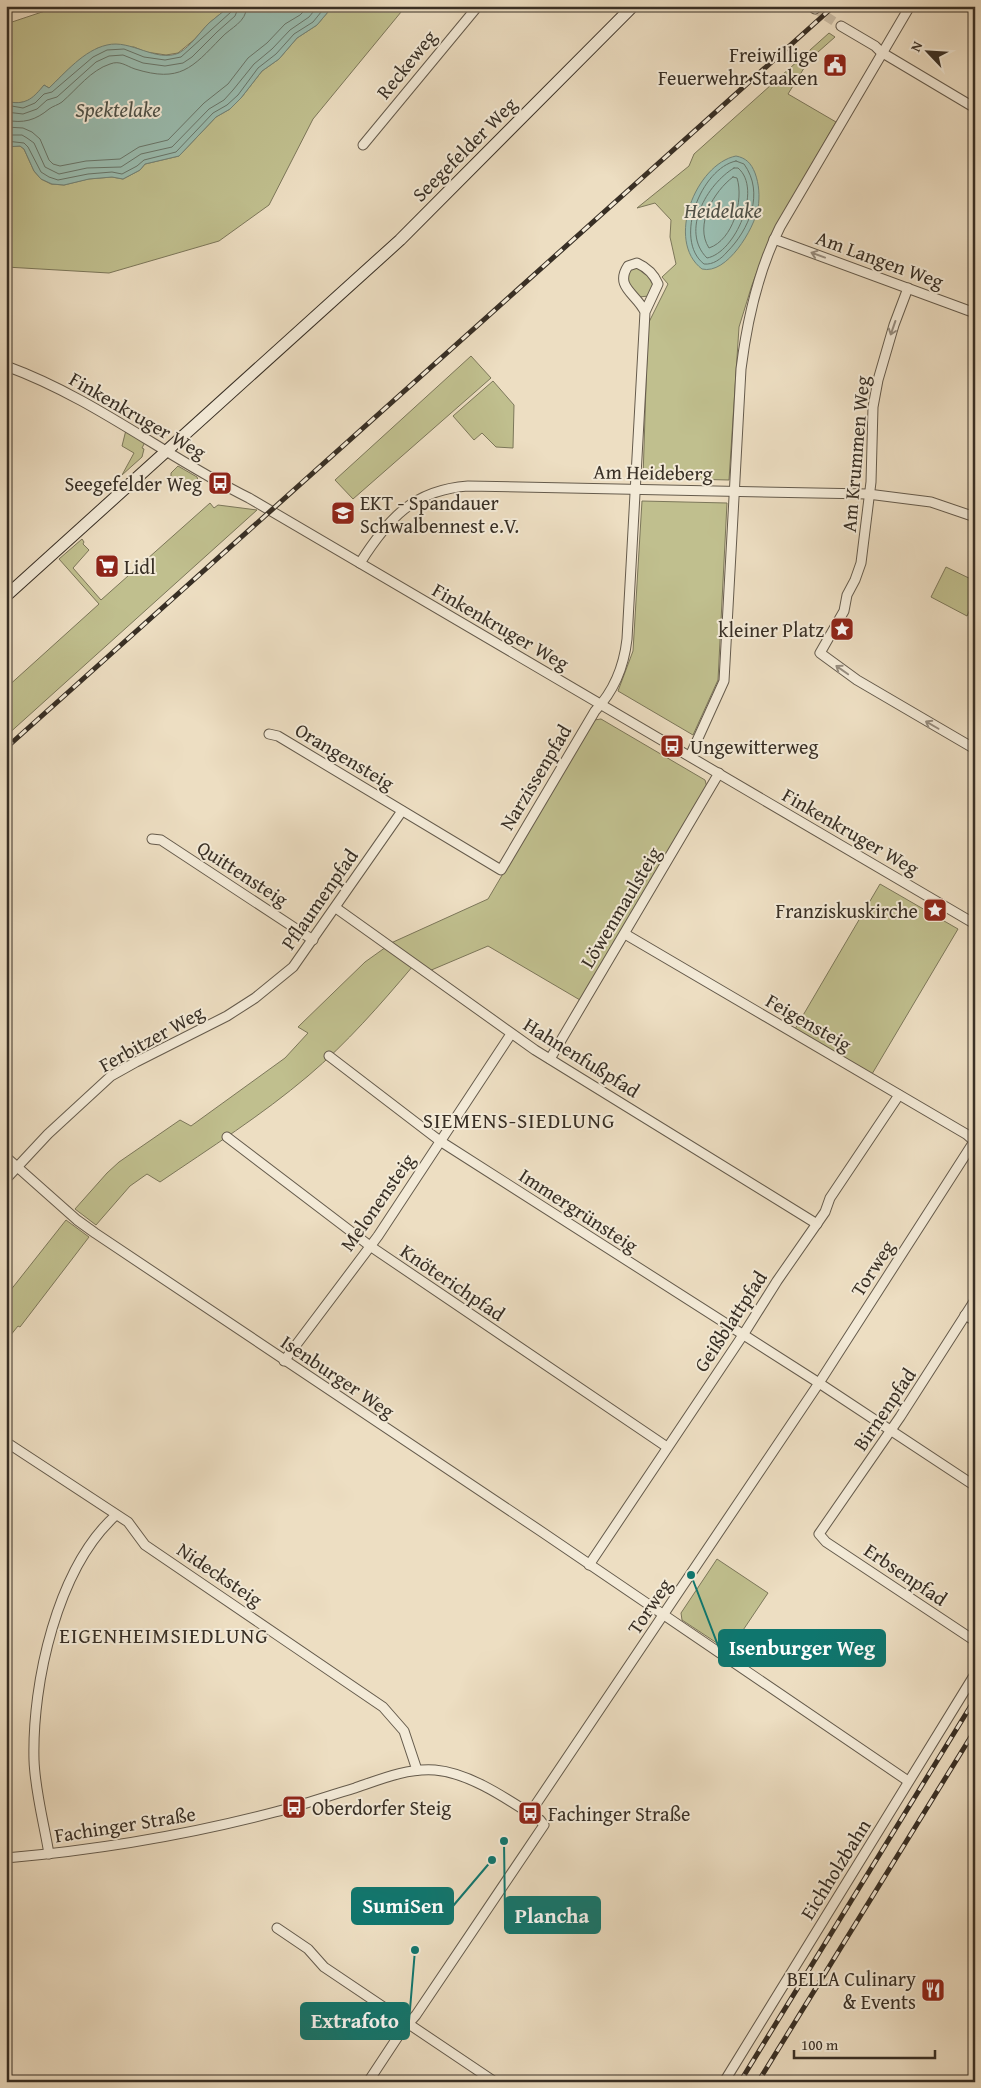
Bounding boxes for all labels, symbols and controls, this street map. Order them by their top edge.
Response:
street label: Reckeweg [369,23,443,105]
north arrow [904,28,954,78]
text: N [905,37,928,55]
place label: Freiwillige Feuerwehr Staaken [658,40,818,92]
public building icon: Freiwillige Feuerwehr Staaken [822,52,848,78]
street label: Seegefelder Weg [405,90,523,208]
water label: Spektelake [75,94,161,125]
water label: Heidelake [683,195,762,226]
street label: Am Langen Weg [812,222,948,296]
one-way arrow [811,250,826,259]
one-way arrow [888,320,897,335]
street label: Finkenkruger Weg [64,364,212,466]
street label: Am Krummen Weg [834,374,876,533]
street label: Am Heideberg [593,456,713,488]
place label: Seegefelder Weg [64,469,202,498]
bus stop icon: Seegefelder Weg [207,470,233,496]
place label: EKT - Spandauer Schwalbennest e.V. [360,488,519,540]
school or university icon: EKT - Spandauer Schwalbennest e.V. [330,500,356,526]
place label: Lidl [124,552,156,581]
supermarket icon: Lidl [94,553,120,579]
street label: Finkenkruger Weg [427,575,575,677]
place label: kleiner Platz [718,615,824,644]
place icon: kleiner Platz [829,616,855,642]
one-way arrow [835,665,849,675]
street label: Orangensteig [290,715,400,797]
street label: Narzissenpfad [492,718,578,835]
one-way arrow [926,719,940,729]
place label: Ungewitterweg [690,732,818,761]
bus stop icon: Ungewitterweg [659,733,685,759]
street label: Finkenkruger Weg [777,780,925,882]
street label: Quittensteig [192,833,294,913]
street label: Löwenmaulsteig [572,841,668,973]
street label: Pflaumenpfad [273,842,365,955]
place label: Franziskuskirche [775,896,918,925]
place icon: Franziskuskirche [922,897,948,923]
street label: Feigensteig [761,986,857,1058]
street label: Ferbitzer Weg [93,997,209,1079]
street label: Hahnenfußpfad [518,1010,646,1104]
district label: SIEMENS-SIEDLUNG [423,1105,615,1136]
street label: Melonensteig [333,1147,421,1257]
street label: Immergrünsteig [514,1161,644,1259]
street label: Torweg [843,1234,901,1302]
street label: Knöterichpfad [395,1236,511,1328]
street label: Geißblattpfad [686,1264,774,1377]
street label: Isenburger Weg [275,1327,401,1425]
street label: Birnenpfad [846,1362,923,1456]
street label: Nidecksteig [172,1535,269,1613]
street label: Erbsenpfad [859,1536,954,1613]
street label: Torweg [620,1572,678,1640]
district label: EIGENHEIMSIEDLUNG [59,1620,269,1651]
callout: Isenburger Weg [719,1630,885,1666]
text: Isenburger Weg [729,1632,876,1663]
place label: Oberdorfer Steig [312,1793,451,1822]
bus stop icon: Oberdorfer Steig [281,1794,307,1820]
street label: Fachinger Straße [52,1799,198,1849]
place label: Fachinger Straße [548,1799,691,1828]
bus stop icon: Fachinger Straße [517,1800,543,1826]
street label: Eichholzbahn [793,1813,877,1925]
callout: SumiSen [352,1888,453,1924]
text: SumiSen [362,1890,444,1921]
callout: Plancha [505,1897,600,1933]
text: Plancha [515,1900,589,1931]
place label: BELLA Culinary & Events [787,1964,916,2016]
restaurant icon: BELLA Culinary & Events [920,1977,946,2003]
callout: Extrafoto [301,2003,409,2039]
text: Extrafoto [311,2005,399,2036]
scale bar [794,2028,935,2060]
text: 100 m [801,2034,839,2055]

